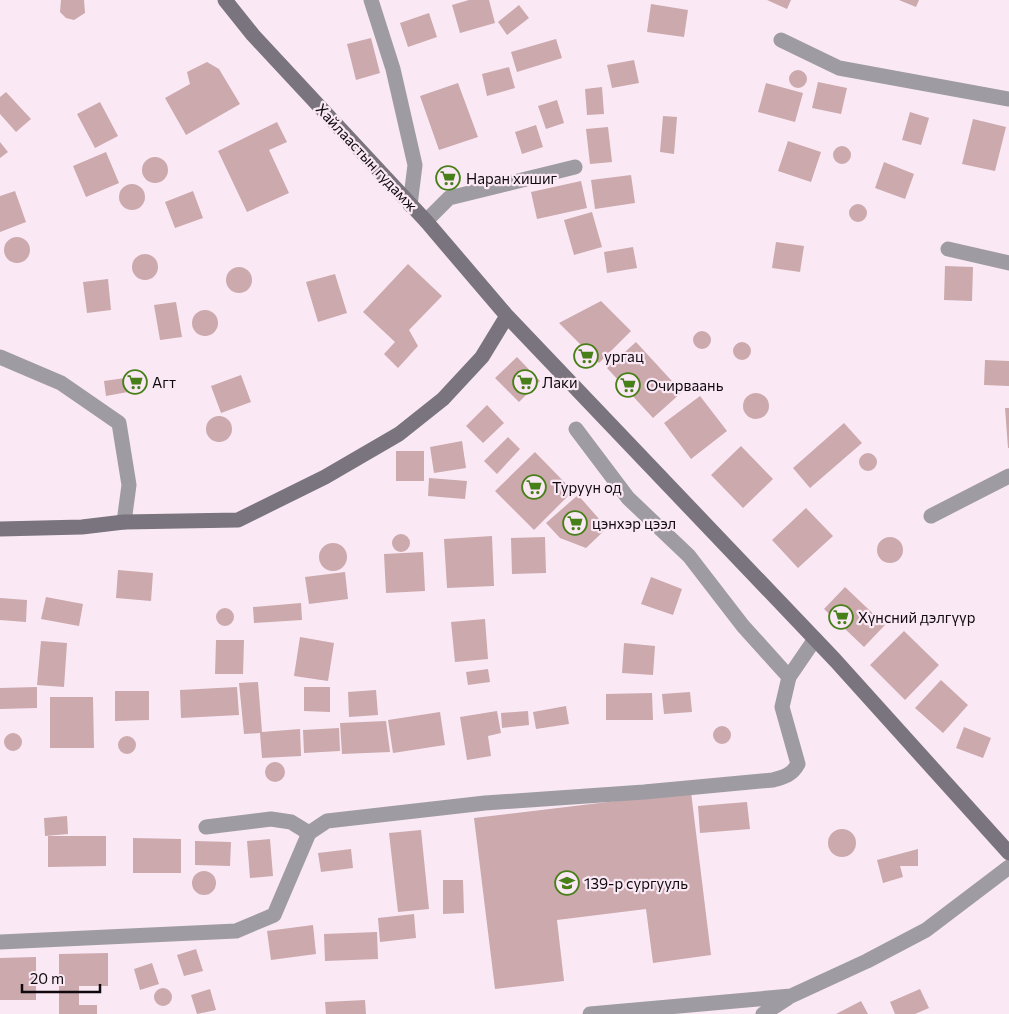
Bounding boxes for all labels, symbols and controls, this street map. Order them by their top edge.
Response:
street label: Хайлаастын гудамж [313,99,422,215]
supermarket icon: Наран хишиг [435,165,461,191]
place label: Наран хишиг [466,169,558,187]
supermarket icon: ургац [573,343,599,369]
place label: ургац [604,347,644,365]
supermarket icon: Агт [122,369,148,395]
supermarket icon: Лаки [512,369,538,395]
supermarket icon: Очирваань [615,372,641,398]
place label: Агт [152,373,176,391]
place label: Лаки [542,373,578,391]
place label: Очирваань [646,376,724,394]
supermarket icon: Туруун од [521,474,547,500]
place label: Туруун од [552,478,622,496]
supermarket icon: цэнхэр цээл [562,510,588,536]
place label: цэнхэр цээл [592,514,676,532]
supermarket icon: Хүнсний дэлгүүр [828,604,854,630]
place label: Хүнсний дэлгүүр [858,608,976,626]
school or university icon: 139-р сургууль [554,870,580,896]
place label: 139-р сургууль [584,874,688,892]
scale bar [22,962,100,994]
text: 20 m [30,969,64,987]

